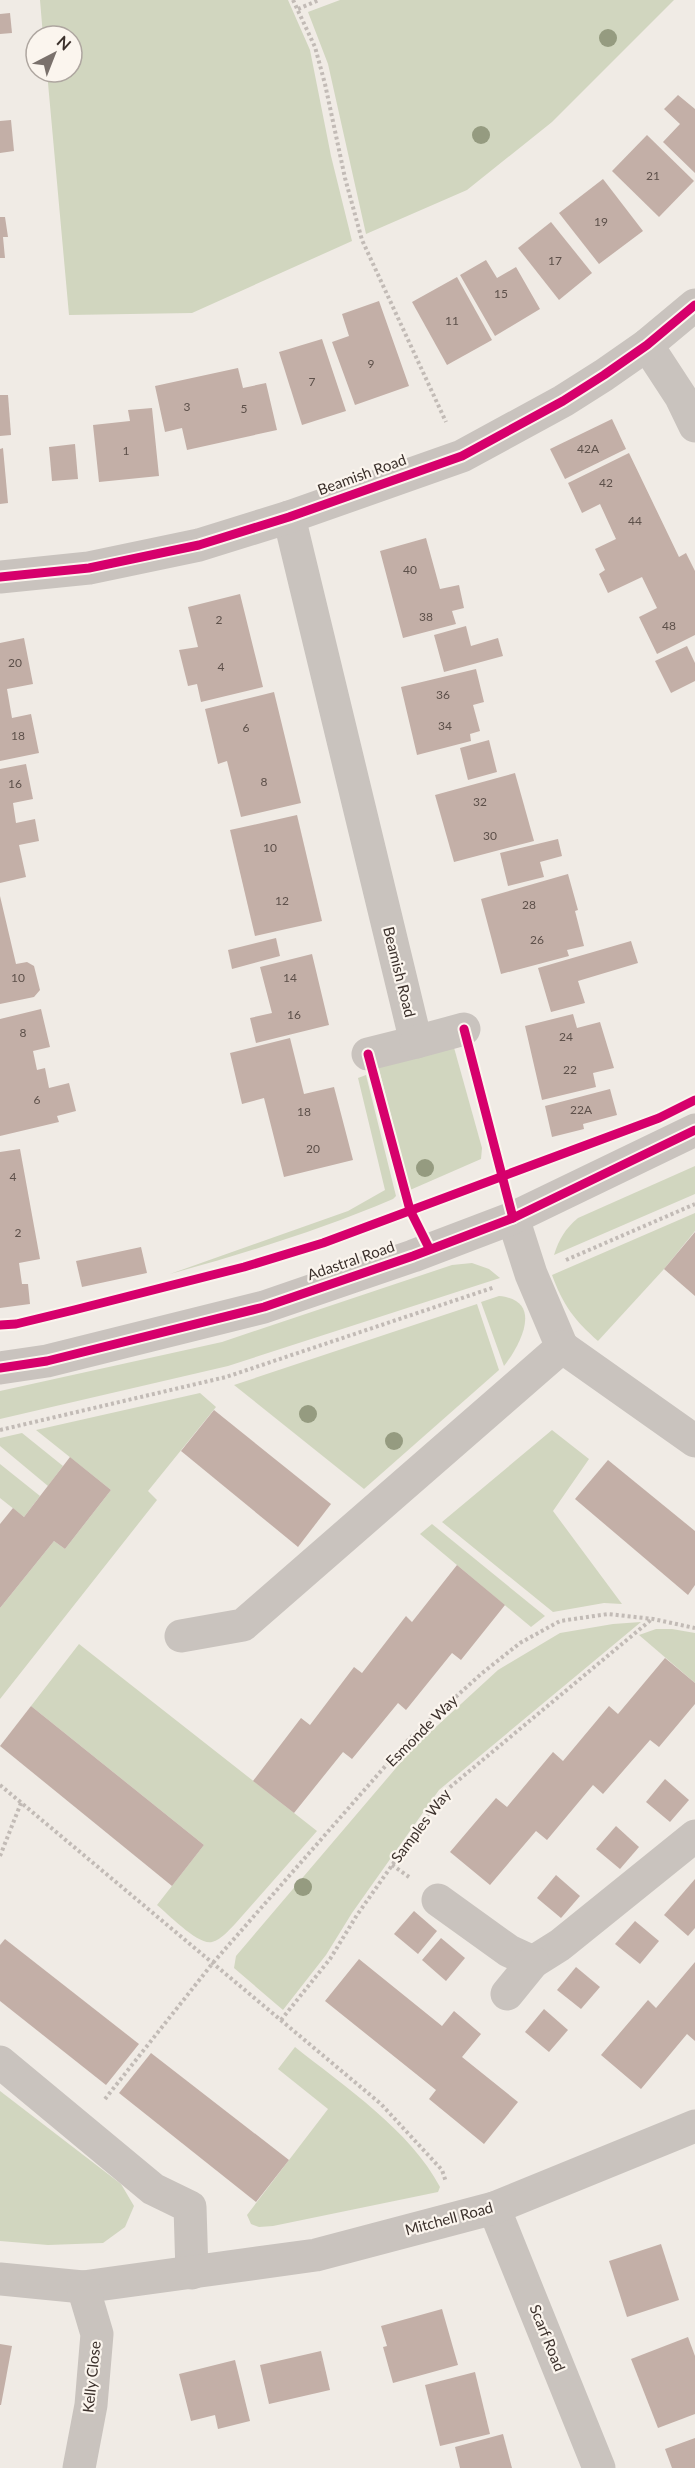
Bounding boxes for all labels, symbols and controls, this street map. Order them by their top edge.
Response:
north arrow [24,24,84,84]
text: N [53,31,75,54]
house number: 21 [646,168,660,183]
house number: 19 [594,214,608,229]
house number: 17 [548,253,562,268]
house number: 15 [494,286,508,301]
house number: 11 [445,313,459,328]
house number: 9 [368,356,375,371]
house number: 7 [309,374,316,389]
house number: 3 [184,399,191,414]
house number: 5 [241,401,248,416]
house number: 42A [577,441,600,456]
house number: 1 [123,443,130,458]
street label: Beamish Road [315,450,408,498]
house number: 42 [599,475,613,490]
house number: 44 [628,513,642,528]
house number: 40 [403,562,417,577]
house number: 38 [419,609,433,624]
house number: 2 [216,612,223,627]
house number: 48 [662,618,676,633]
house number: 20 [8,655,22,670]
house number: 4 [218,659,225,674]
house number: 36 [436,687,450,702]
house number: 34 [438,718,452,733]
house number: 6 [243,720,250,735]
house number: 18 [11,728,25,743]
house number: 8 [261,774,268,789]
house number: 16 [8,776,22,791]
house number: 32 [473,794,487,809]
house number: 30 [483,828,497,843]
house number: 10 [263,840,277,855]
house number: 12 [275,893,289,908]
house number: 28 [522,897,536,912]
street label: Beamish Road [380,925,420,1019]
house number: 26 [530,932,544,947]
house number: 10 [11,970,25,985]
house number: 14 [283,970,297,985]
house number: 16 [287,1007,301,1022]
house number: 8 [20,1025,27,1040]
house number: 24 [559,1029,573,1044]
house number: 22 [563,1062,577,1077]
house number: 6 [34,1092,41,1107]
house number: 22A [570,1102,593,1117]
house number: 18 [297,1104,311,1119]
house number: 20 [306,1141,320,1156]
house number: 4 [10,1169,17,1184]
house number: 2 [15,1225,22,1240]
street label: Adastral Road [305,1237,397,1283]
street label: Esmonde Way [382,1691,461,1770]
street label: Samples Way [387,1785,454,1866]
street label: Mitchell Road [403,2198,495,2238]
street label: Scarf Road [526,2302,569,2374]
street label: Kelly Close [78,2340,104,2414]

